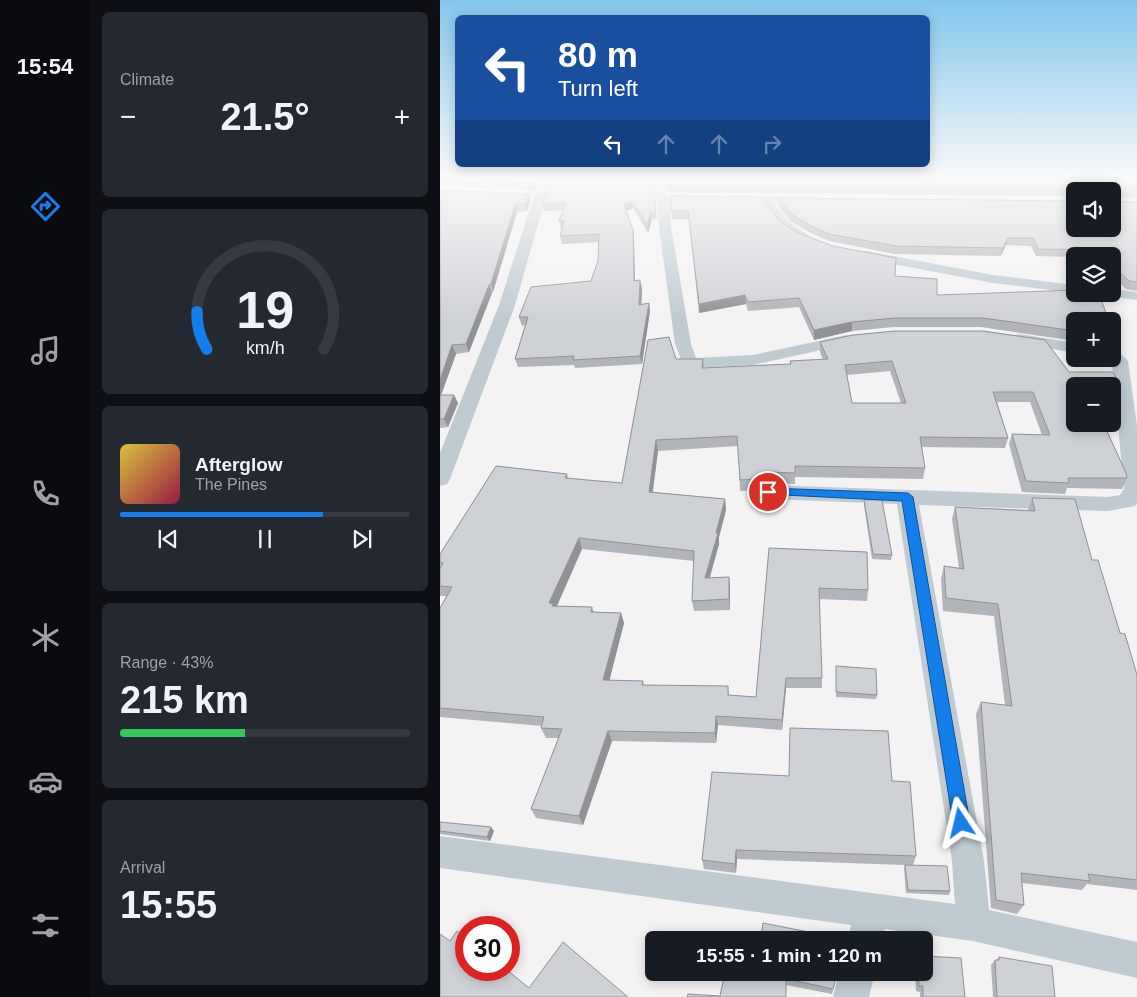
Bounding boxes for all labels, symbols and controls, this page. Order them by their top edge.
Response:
icon: left [475,35,540,100]
text: 80 m [558,35,638,74]
text: 15:54 [17,54,73,79]
text: Climate [120,71,174,88]
text: Turn left [558,76,638,101]
text: 21.5° [220,96,310,138]
text: − [120,101,136,132]
text: + [394,101,410,132]
icon: left [599,130,627,158]
icon: ahead [652,130,680,158]
icon: ahead [705,130,733,158]
icon: right [758,130,786,158]
map controls [1066,182,1121,432]
button: sound [1066,182,1121,237]
icon: directions [28,189,63,224]
button: layers [1066,247,1121,302]
text: 19 [236,281,294,339]
button: + [1066,312,1121,367]
icon: music [28,333,63,368]
text: km/h [246,338,284,358]
button: − [1066,377,1121,432]
text: Afterglow [195,454,283,475]
pin [747,471,789,513]
icon: phone [28,476,63,511]
text: The Pines [195,476,267,493]
icon: arrive [754,478,782,506]
icon: previous [154,525,182,553]
icon: pause [251,525,279,553]
icon: next [348,525,376,553]
icon: climate [28,620,63,655]
text: Range · 43% [120,654,213,671]
text: 215 km [120,679,249,721]
icon: car [28,764,63,799]
position arrow [934,796,986,848]
text: Arrival [120,859,165,876]
text: 15:55 [120,884,217,926]
icon: filters [28,908,63,943]
speed limit sign: 30 [455,916,520,981]
text: 15:55 · 1 min · 120 m [696,945,882,966]

